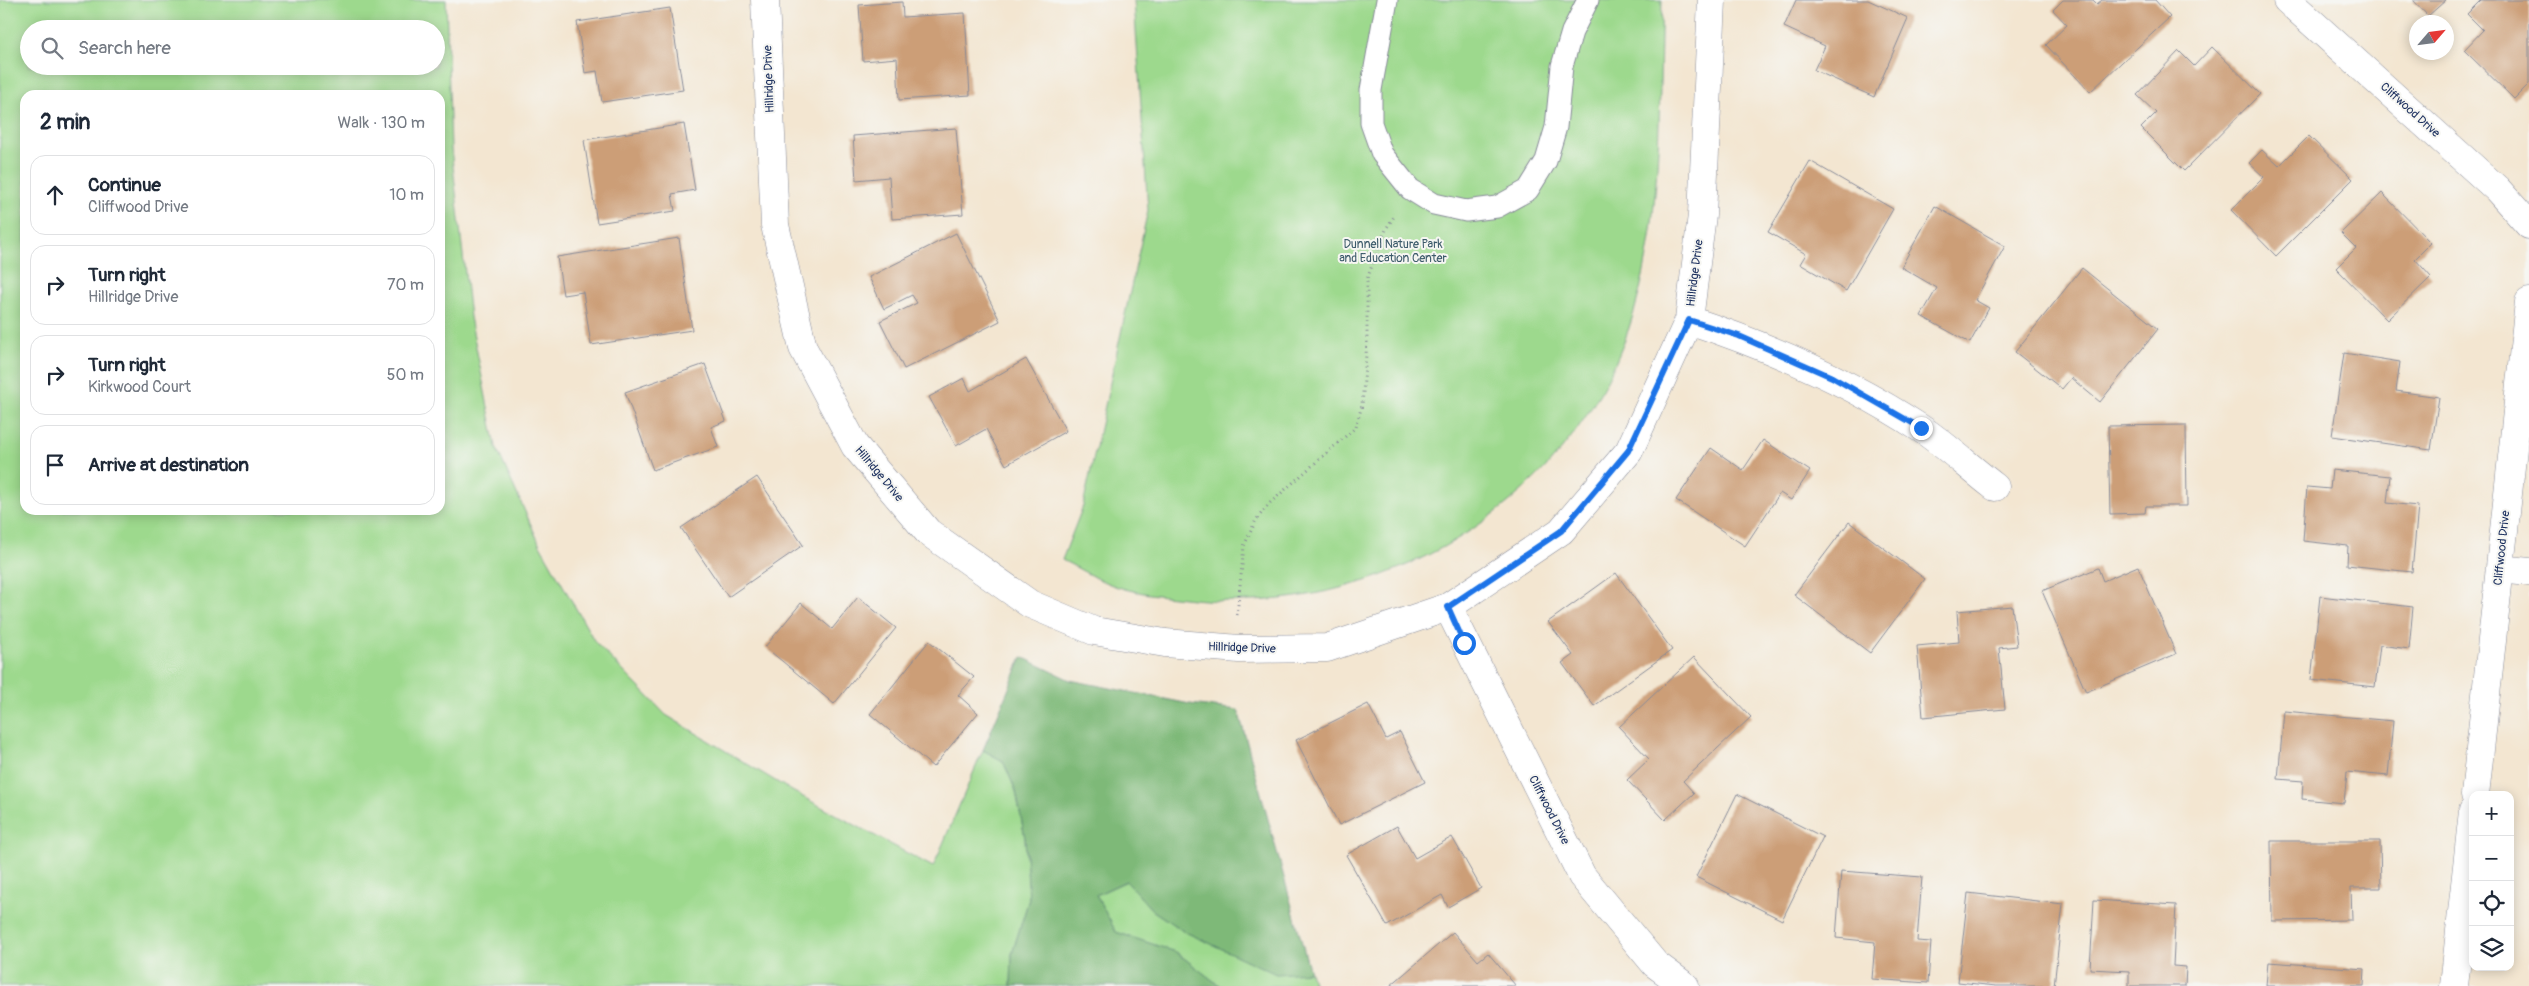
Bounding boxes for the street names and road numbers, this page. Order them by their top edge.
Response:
street label: Hillridge Drive [760,45,778,113]
street label: Cliffwood Drive [2377,79,2443,141]
street label: Hillridge Drive [1683,238,1707,308]
street label: Hillridge Drive [851,443,907,505]
street label: Cliffwood Drive [2491,510,2513,586]
street label: Hillridge Drive [1208,639,1276,657]
street label: Cliffwood Drive [1525,773,1573,847]

